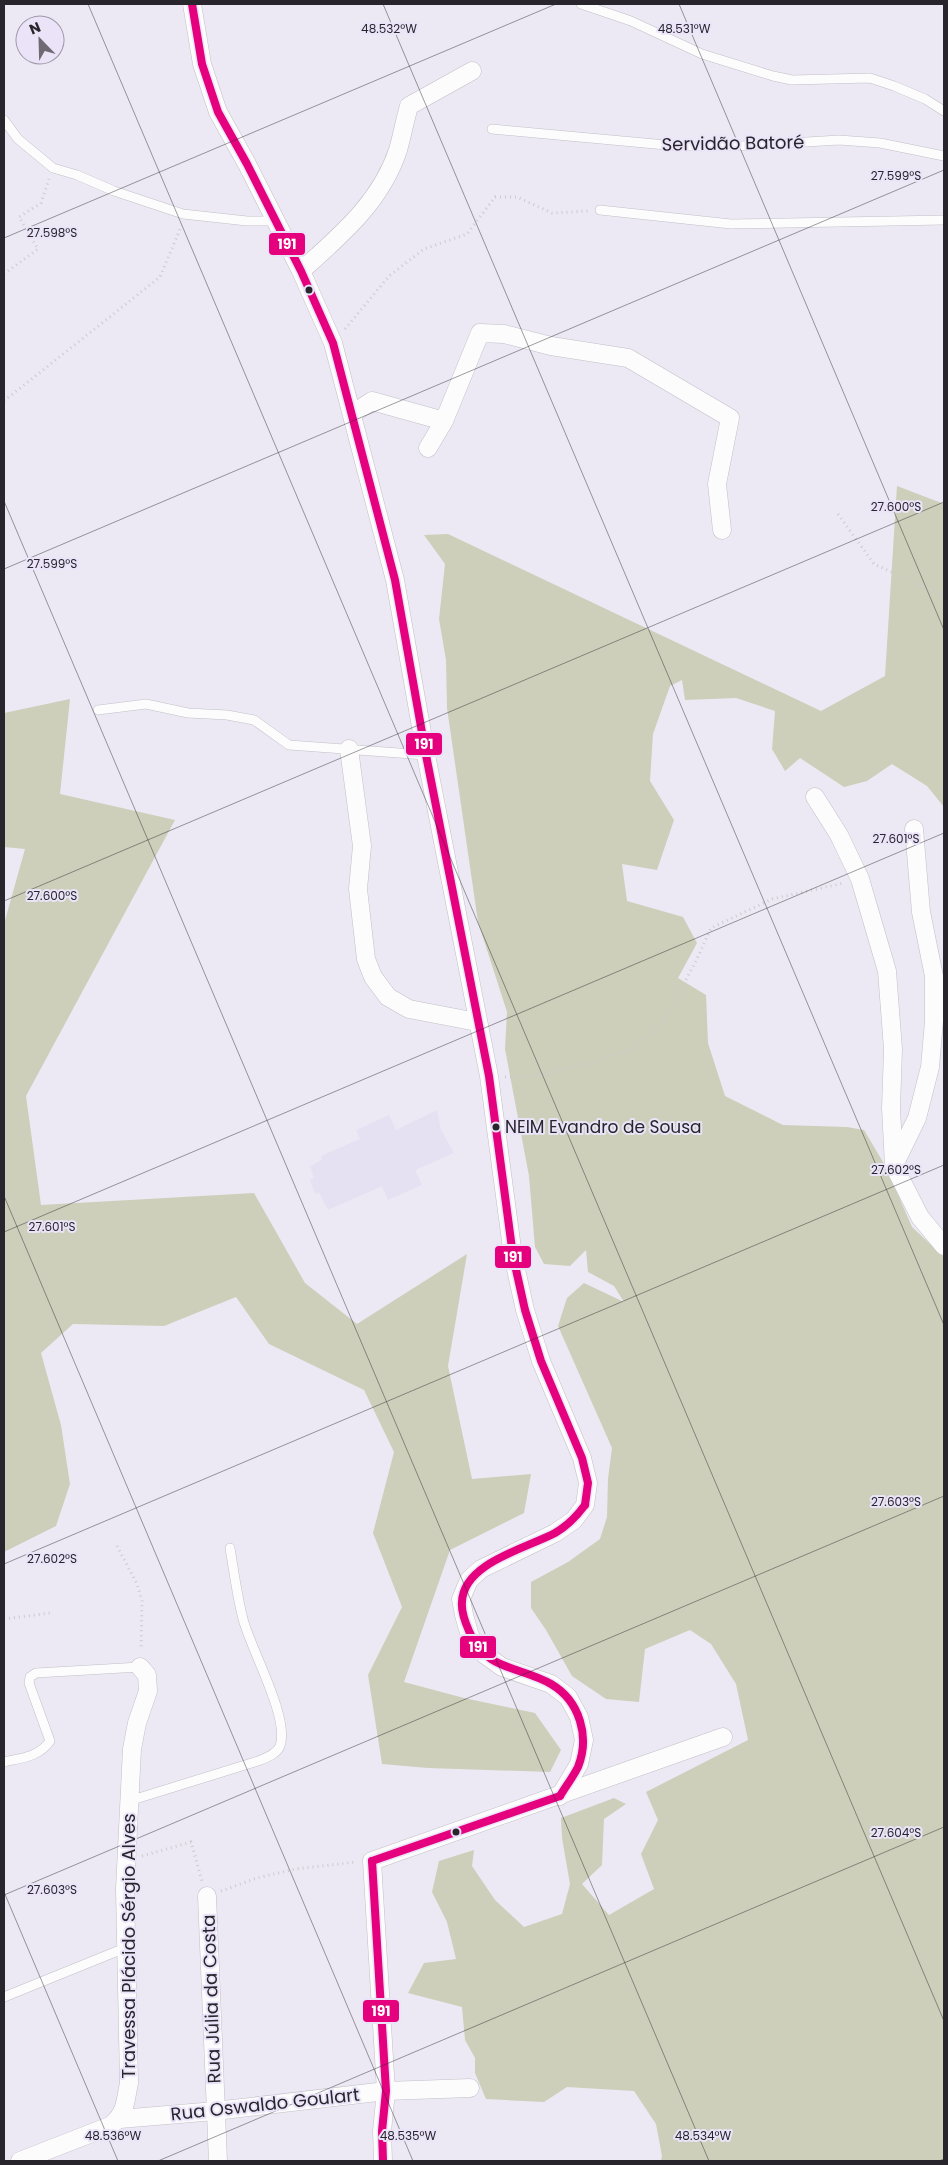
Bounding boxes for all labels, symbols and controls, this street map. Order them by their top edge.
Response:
north arrow [15,15,65,65]
text: N [26,17,44,39]
text: 48.532°W [361,20,417,37]
text: 48.531°W [658,20,711,37]
street label: Servidão Batoré [661,129,805,157]
text: 27.599°S [871,167,921,184]
text: 27.598°S [27,224,77,241]
line badge: 191 [268,232,306,256]
text: 191 [277,234,297,254]
unlabelled marker [304,285,314,295]
text: 27.600°S [871,498,921,515]
text: 27.599°S [27,555,77,572]
line badge: 191 [405,732,443,756]
text: 191 [414,734,434,754]
text: 27.601°S [873,830,919,847]
text: 27.600°S [27,887,77,904]
place label: NEIM Evandro de Sousa [505,1115,702,1139]
marker: NEIM Evandro de Sousa [491,1122,501,1132]
text: 27.602°S [871,1161,921,1178]
text: 27.601°S [29,1218,75,1235]
line badge: 191 [494,1245,532,1269]
text: 191 [503,1247,523,1267]
text: 27.603°S [871,1493,921,1510]
text: 27.602°S [27,1550,77,1567]
line badge: 191 [459,1635,497,1659]
text: 191 [468,1637,488,1657]
street label: Travessa Plácido Sérgio Alves [116,1813,141,2079]
text: 27.604°S [871,1824,921,1841]
unlabelled marker [451,1827,461,1837]
text: 27.603°S [27,1881,77,1898]
street label: Rua Júlia da Costa [196,1914,226,2084]
line badge: 191 [362,1999,400,2023]
text: 191 [371,2001,391,2021]
street label: Rua Oswaldo Goulart [169,2082,361,2126]
text: 48.536°W [85,2127,142,2144]
text: 48.535°W [380,2127,436,2144]
text: 48.534°W [675,2127,731,2144]

